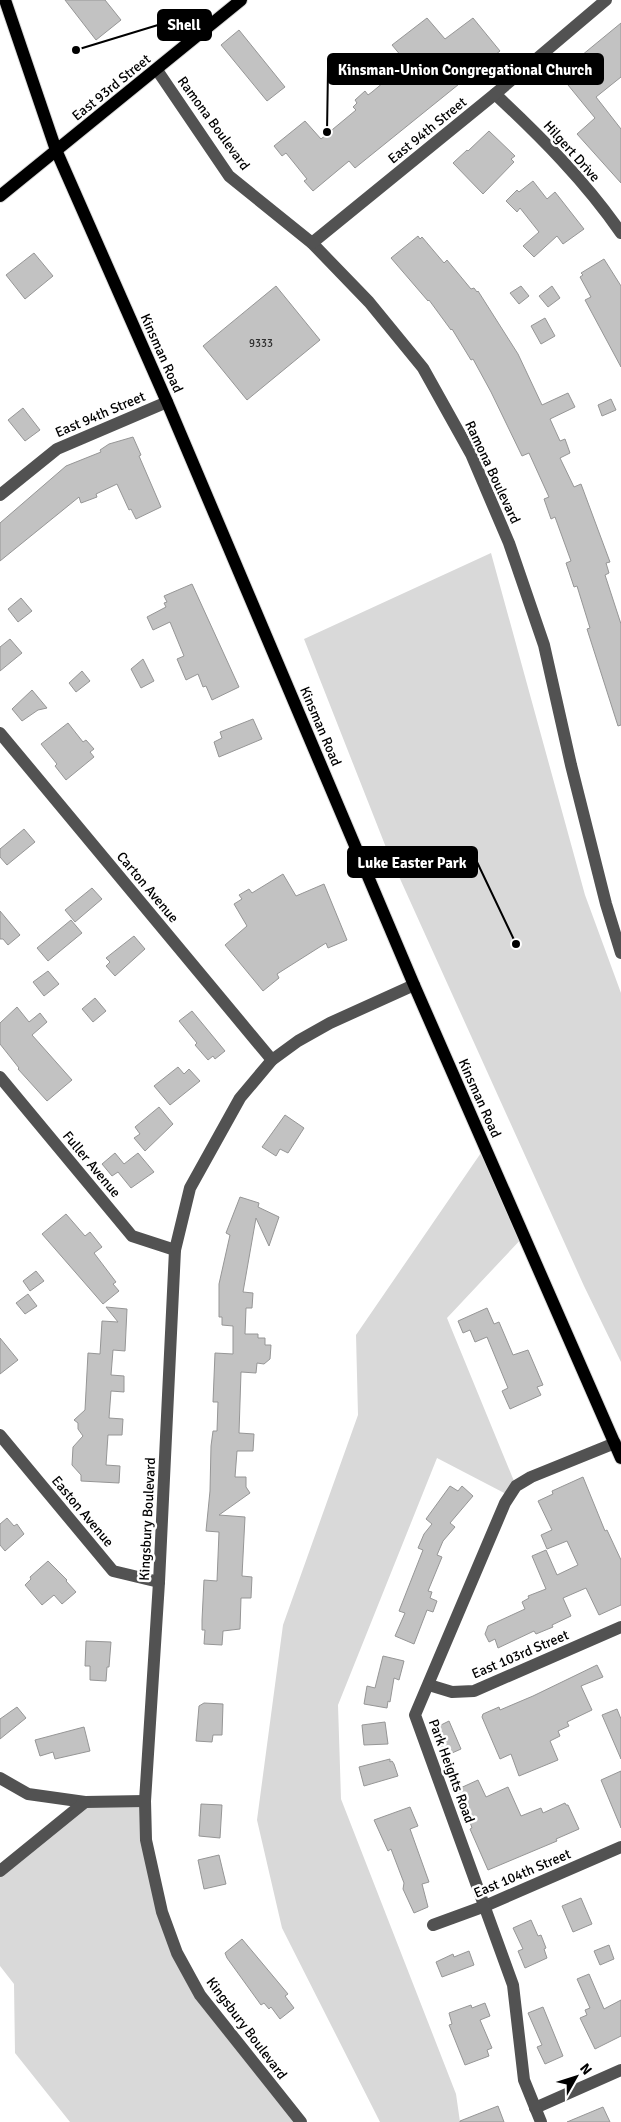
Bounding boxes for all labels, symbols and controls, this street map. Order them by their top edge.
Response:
callout: Shell [158,10,211,40]
text: Shell [167,16,201,34]
street label: East 93rd Street [69,50,154,124]
callout: Kinsman-Union Congregational Church [328,54,603,84]
text: Kinsman-Union Congregational Church [338,61,592,79]
street label: Ramona Boulevard [174,73,253,174]
street label: East 94th Street [385,93,470,167]
street label: Hilgert Drive [540,117,604,185]
street label: Kinsman Road [137,311,187,395]
house number: 9333 [249,337,273,350]
street label: East 94th Street [53,388,148,441]
street label: Ramona Boulevard [461,418,524,526]
street label: Kinsman Road [296,684,345,769]
callout: Luke Easter Park [348,847,477,877]
street label: Carton Avenue [113,848,182,926]
text: Luke Easter Park [357,854,467,872]
street label: Kinsman Road [455,1056,505,1140]
street label: Fuller Avenue [59,1128,124,1201]
street label: Kingsbury Boulevard [136,1457,159,1581]
street label: Easton Avenue [48,1472,117,1550]
street label: East 103rd Street [469,1626,571,1683]
street label: Park Heights Road [425,1717,478,1825]
street label: East 104th Street [471,1845,573,1902]
street label: Kingsbury Boulevard [203,1974,291,2083]
north arrow [551,2052,601,2102]
text: N [576,2060,595,2078]

